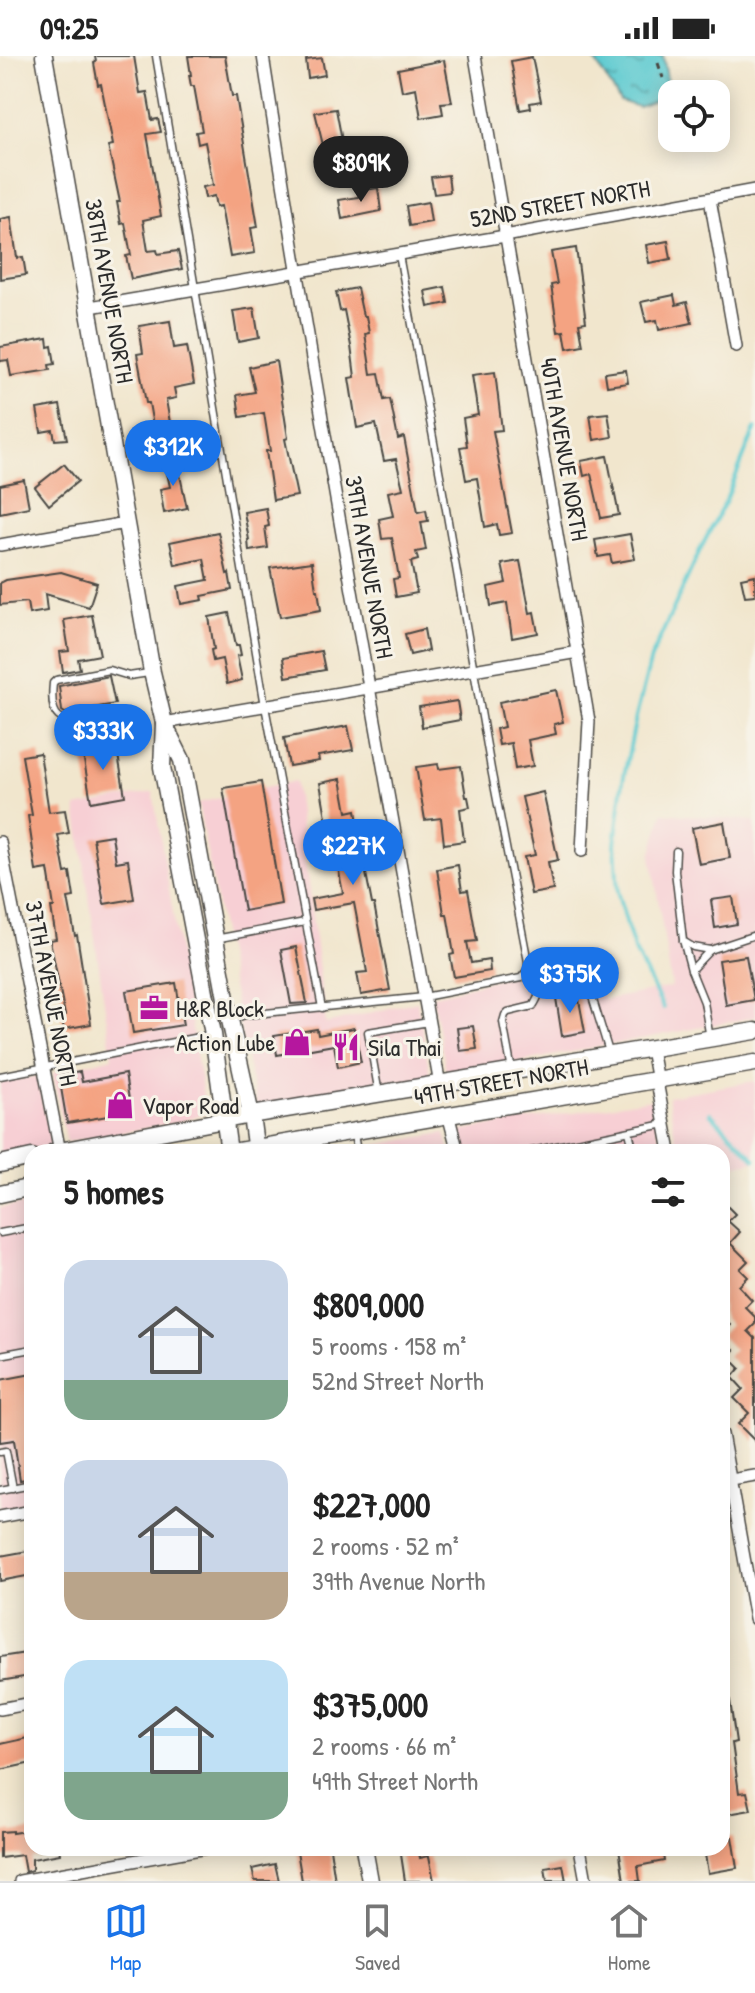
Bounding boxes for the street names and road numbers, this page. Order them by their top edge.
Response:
street label: 52ND STREET NORTH [468,171,652,235]
street label: 38TH AVENUE NORTH [78,196,142,386]
street label: 40TH AVENUE NORTH [533,355,597,543]
street label: 39TH AVENUE NORTH [338,473,402,661]
street label: 37TH AVENUE NORTH [18,898,86,1088]
street label: 49TH STREET NORTH [411,1050,591,1112]

